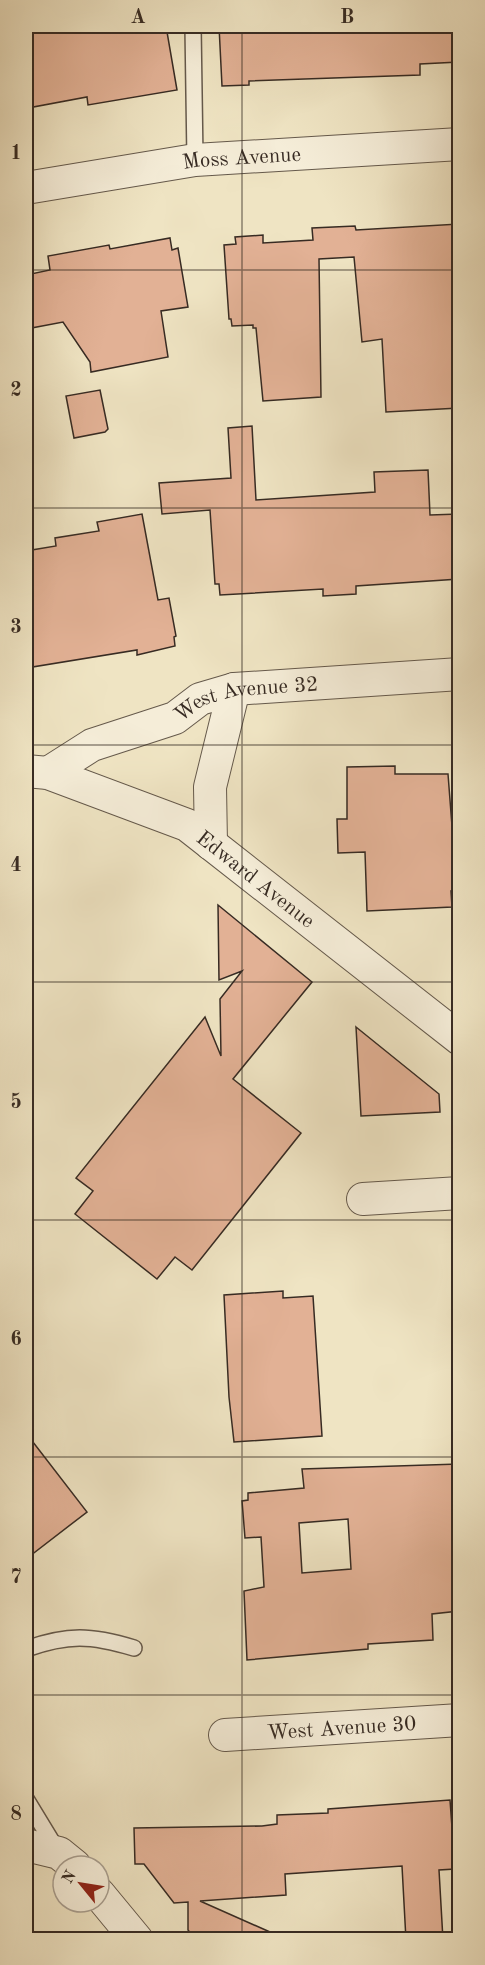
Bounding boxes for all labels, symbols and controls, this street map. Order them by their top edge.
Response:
text: A [130,8,146,28]
text: B [340,8,354,28]
text: 1 [10,144,22,164]
street label: Moss Avenue [181,145,302,174]
text: 2 [10,381,22,401]
text: 3 [10,618,22,638]
street label: West Avenue 32 [171,674,319,726]
street label: Edward Avenue [192,828,318,933]
text: 4 [10,856,22,876]
text: 5 [10,1092,22,1113]
text: 6 [10,1330,22,1350]
text: 7 [10,1568,22,1588]
street label: West Avenue 30 [267,1714,417,1744]
text: 8 [10,1805,22,1825]
north arrow [51,1854,111,1914]
text: N [60,1868,80,1887]

